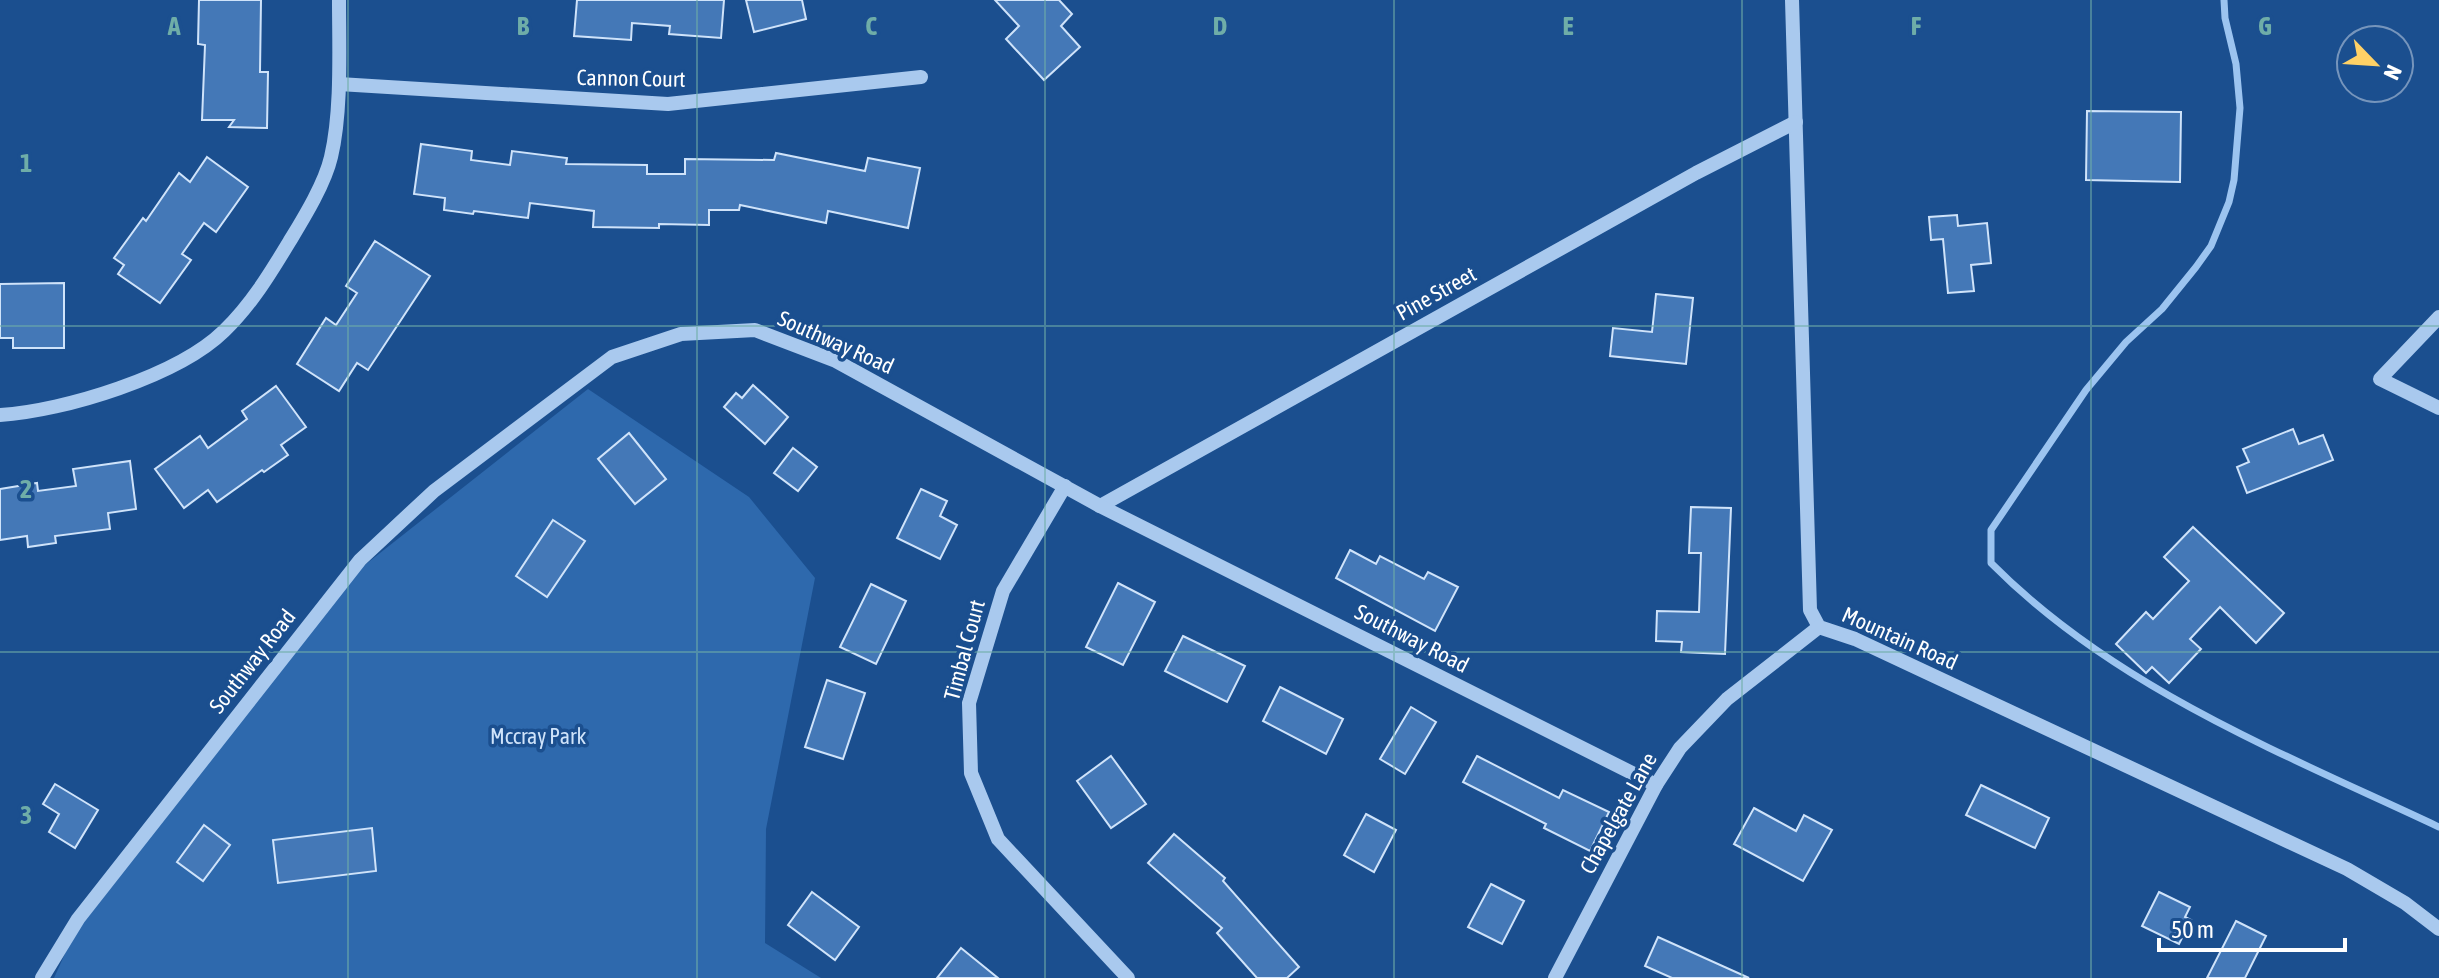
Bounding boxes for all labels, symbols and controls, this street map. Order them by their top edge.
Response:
text: A [167,11,181,41]
text: B [517,11,530,41]
text: C [865,11,877,41]
text: D [1213,11,1227,41]
text: E [1562,11,1574,41]
text: F [1911,11,1922,41]
text: G [2258,11,2272,41]
north arrow [2335,24,2415,104]
text: N [2379,61,2408,84]
street label: Cannon Court [576,64,686,92]
text: 1 [20,148,32,178]
street label: Pine Street [1392,260,1480,326]
street label: Southway Road [774,305,898,379]
text: 2 [20,474,32,504]
street label: Timbal Court [938,597,990,703]
street label: Southway Road [1351,598,1473,678]
street label: Mountain Road [1838,601,1962,675]
street label: Southway Road [203,604,301,718]
park label: Mccray Park [490,723,586,749]
street label: Chapelgate Lane [1574,748,1662,878]
text: 3 [20,800,32,830]
scale bar [2159,902,2345,952]
text: 50 m [2171,916,2214,943]

